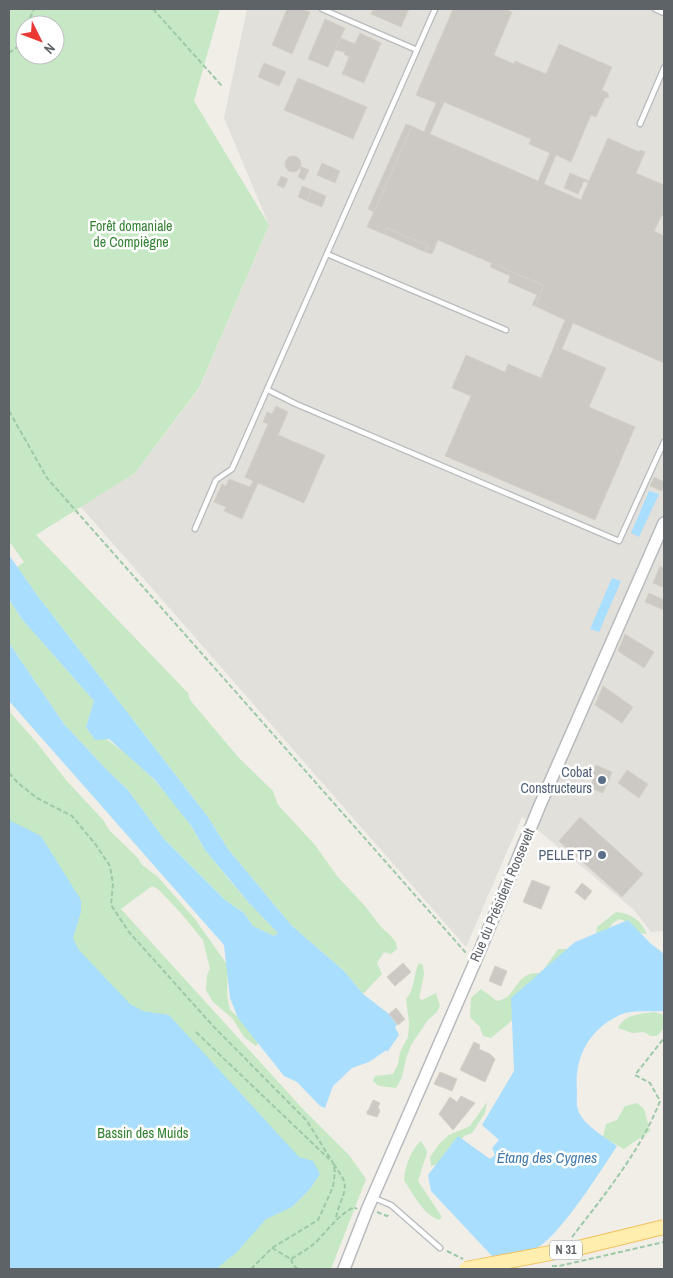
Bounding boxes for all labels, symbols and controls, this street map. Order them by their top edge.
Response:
north arrow [15,15,65,65]
text: N [40,40,59,58]
park label: Forêt domaniale de Compiègne [89,217,173,251]
place label: Cobat Constructeurs [521,763,592,797]
marker: Cobat Constructeurs [596,774,608,786]
street label: Rue du Président Roosevelt [466,825,538,965]
place label: PELLE TP [539,846,592,864]
marker: PELLE TP [596,849,608,861]
park label: Bassin des Muids [97,1124,189,1142]
water label: Étang des Cygnes [497,1147,597,1168]
road number: N 31 [550,1240,582,1260]

